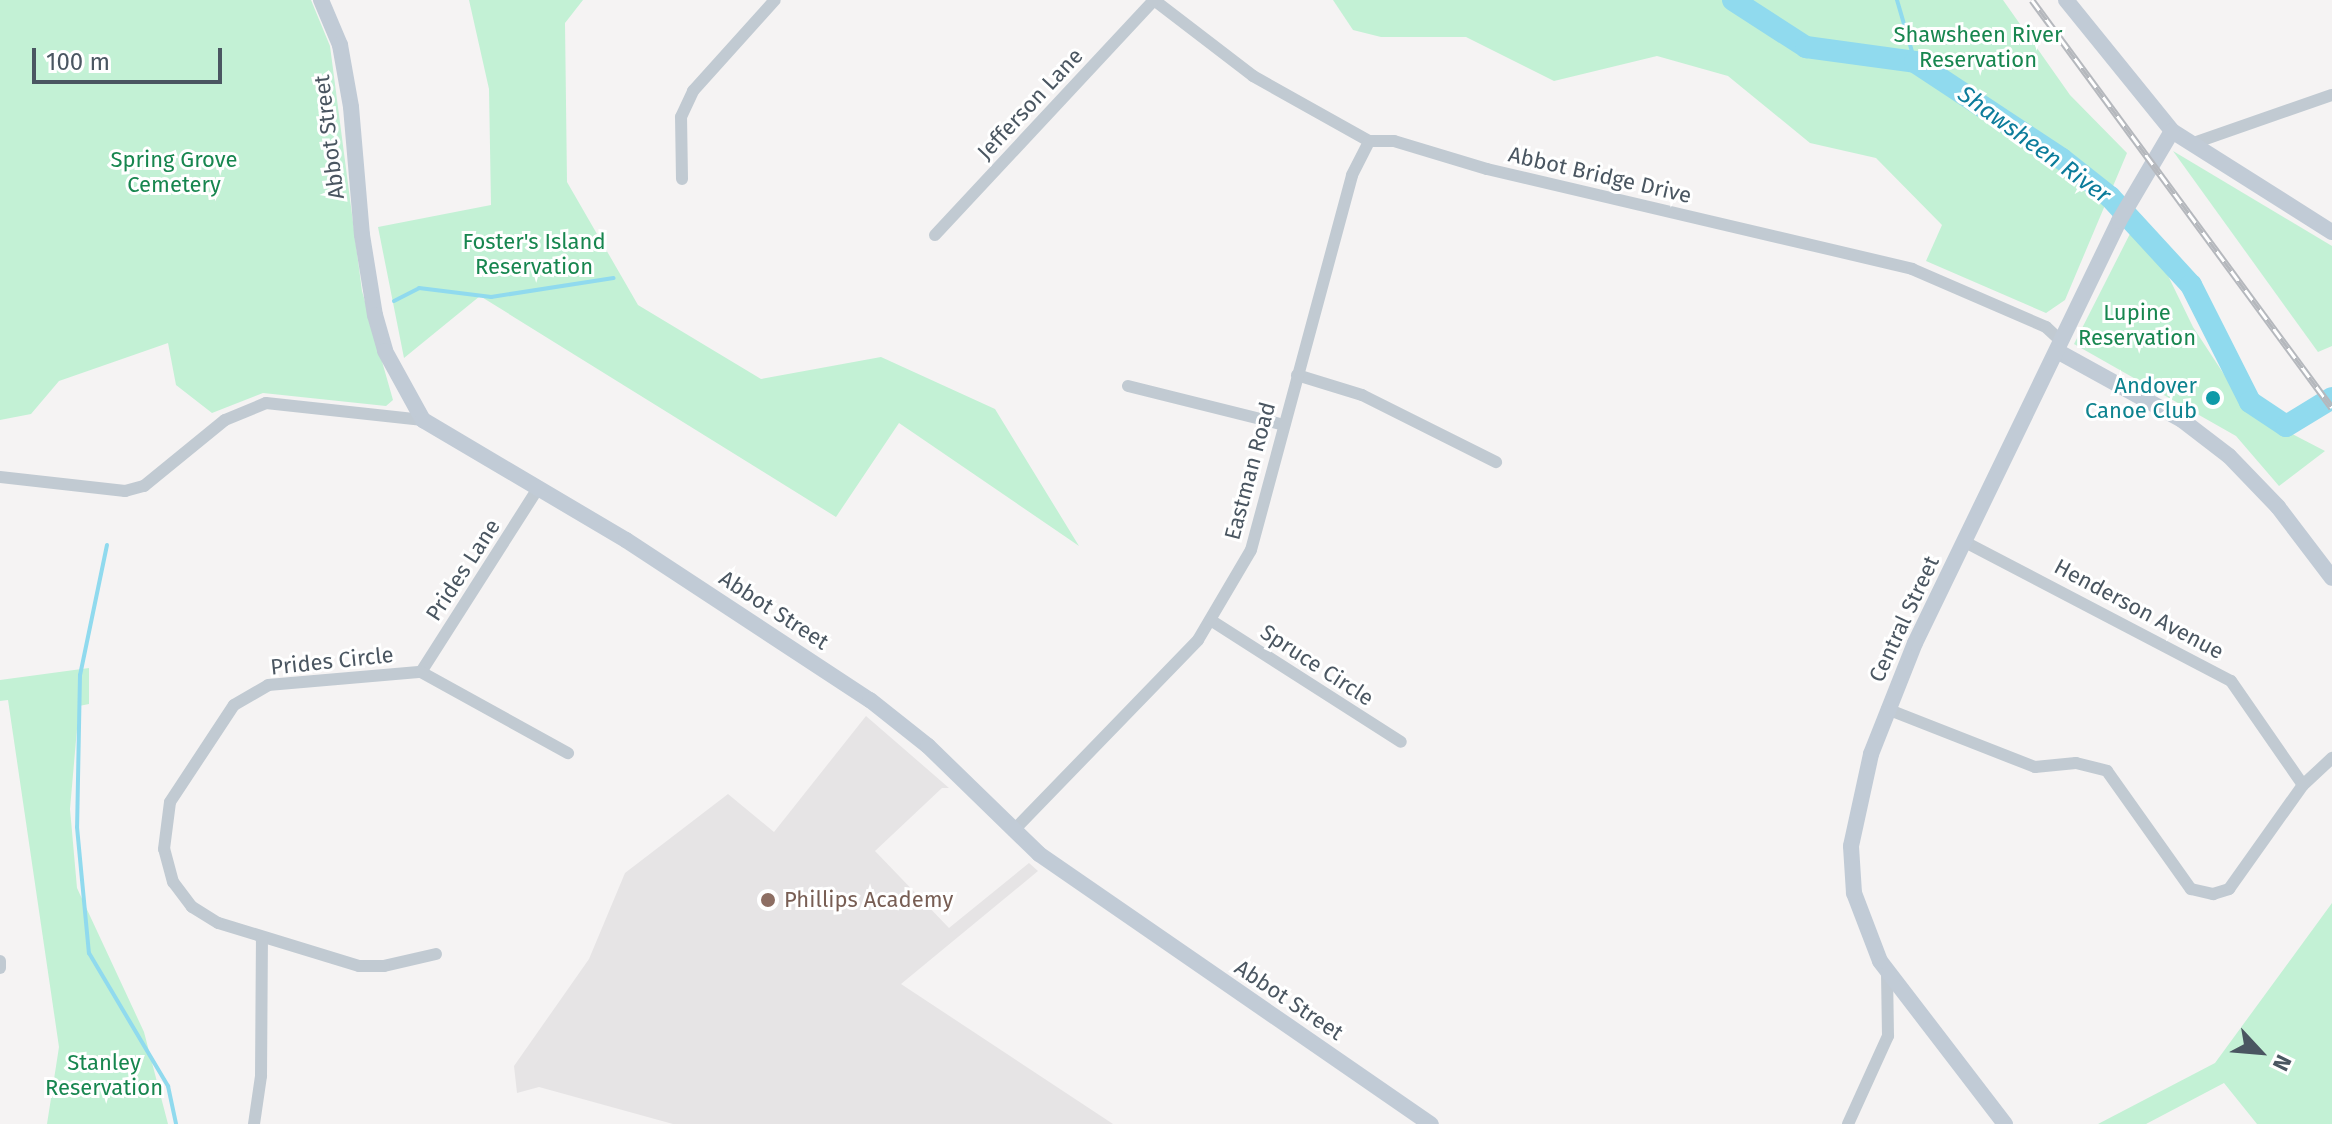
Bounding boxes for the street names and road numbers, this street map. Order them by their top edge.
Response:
street label: Jefferson Lane [972,43,1088,165]
street label: Abbot Street [308,73,350,201]
street label: Abbot Bridge Drive [1506,141,1694,209]
street label: Eastman Road [1219,399,1281,543]
street label: Prides Lane [420,514,506,626]
street label: Central Street [1863,552,1945,686]
street label: Henderson Avenue [2050,553,2228,665]
street label: Abbot Street [714,565,834,655]
street label: Spruce Circle [1256,619,1378,711]
street label: Prides Circle [269,641,395,681]
street label: Abbot Street [1230,954,1348,1046]

